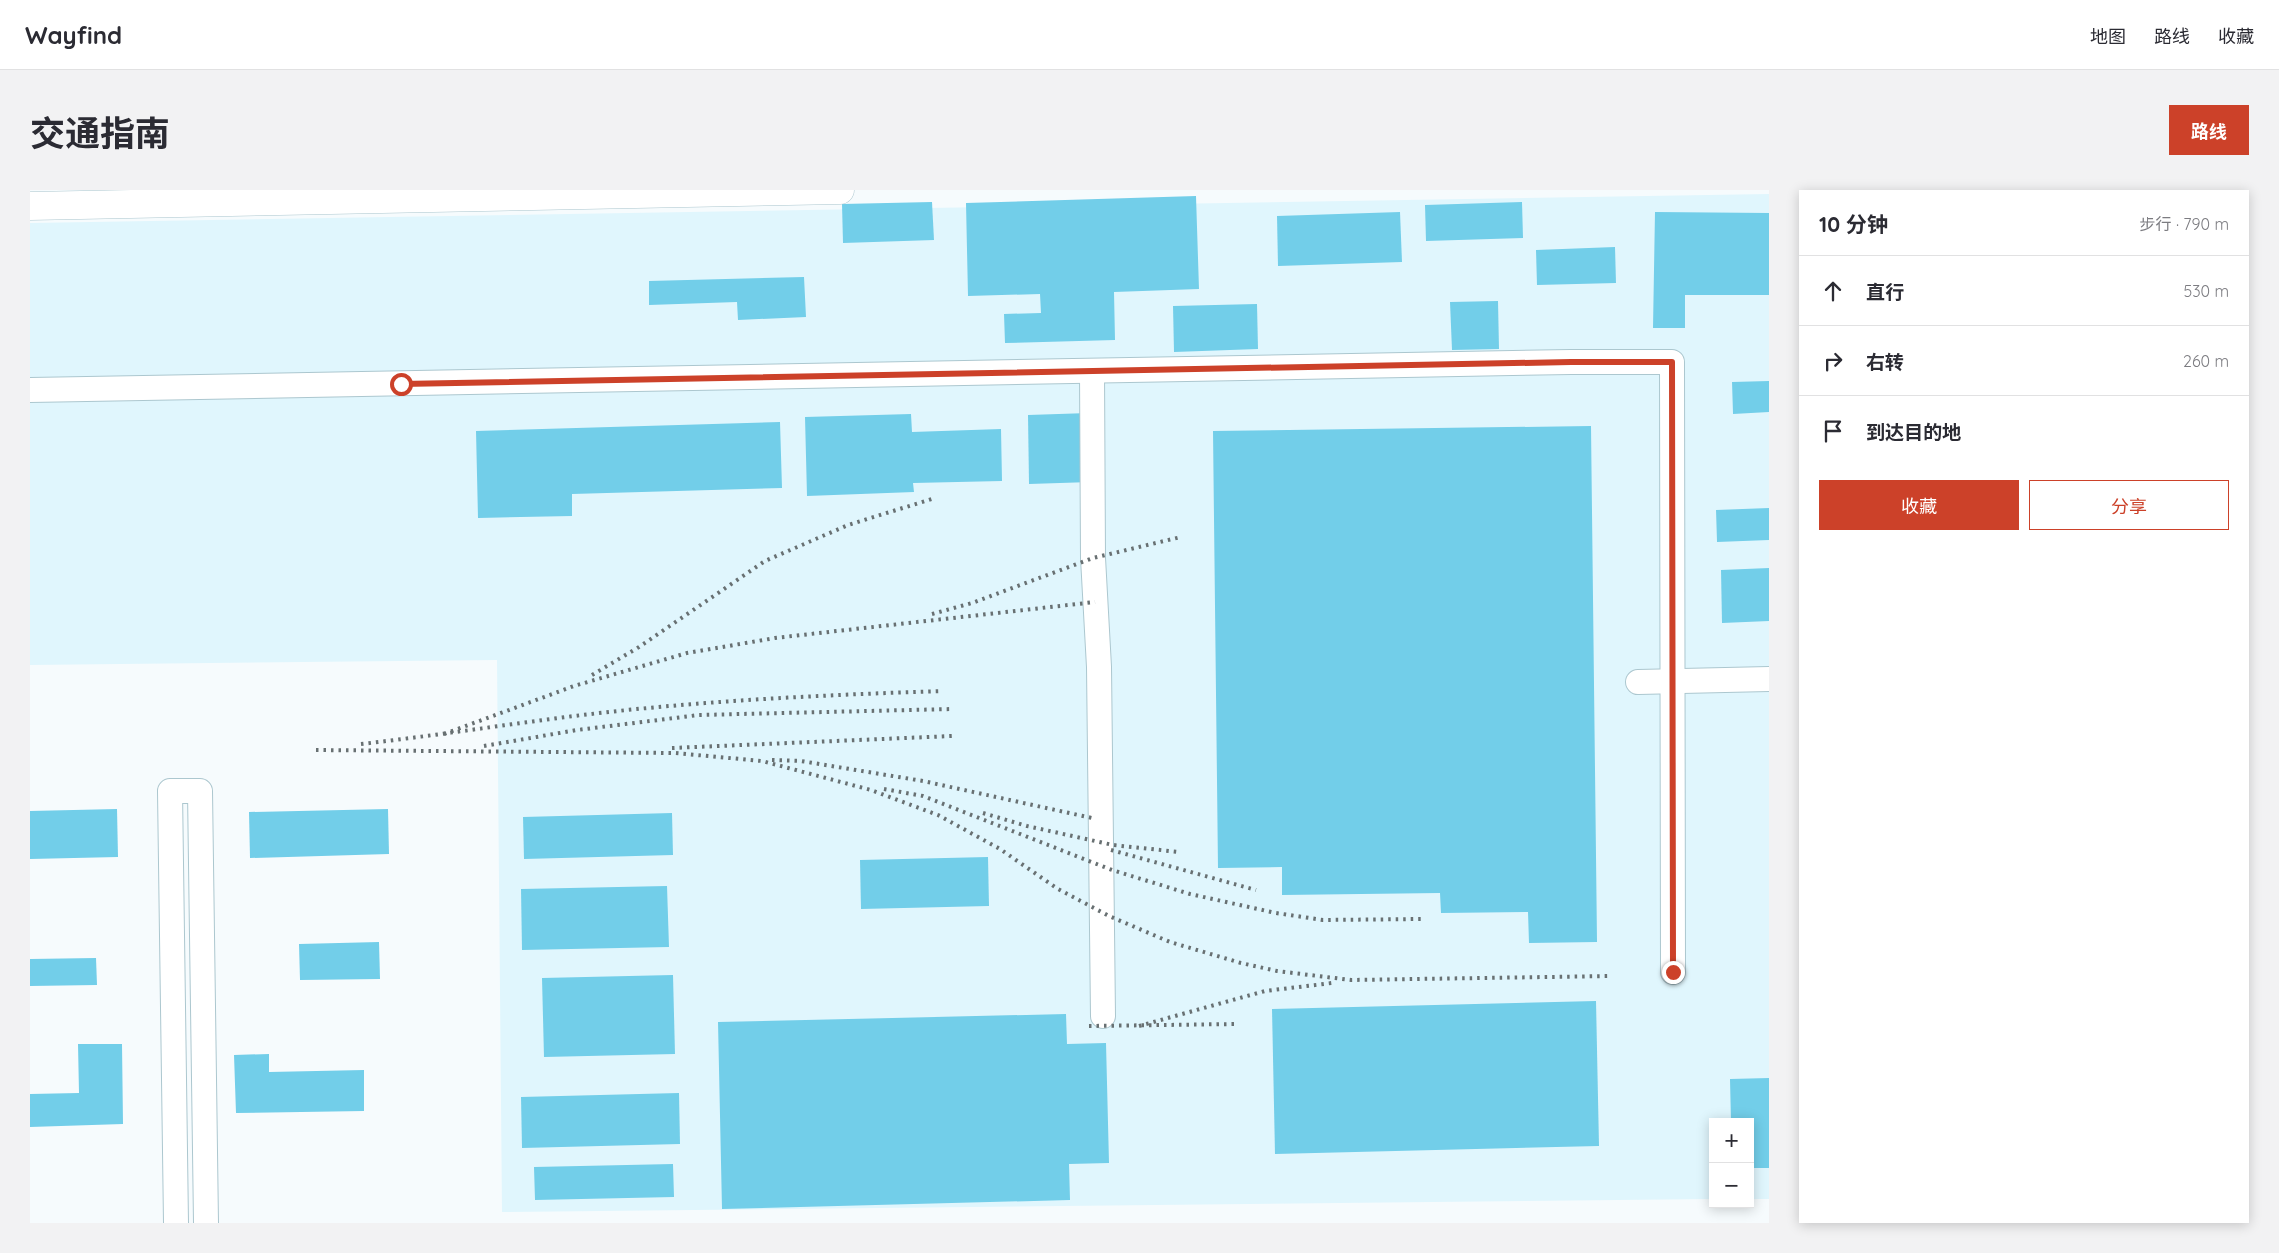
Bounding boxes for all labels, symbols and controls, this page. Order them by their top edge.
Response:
text: Wayfind [25,20,122,50]
text: 地图 [2090,25,2126,48]
text: 路线 [2154,25,2190,48]
text: 收藏 [2218,25,2254,48]
button: 路线 [2169,105,2249,155]
text: 交通指南 [30,111,170,155]
text: 10 分钟 [1819,211,1888,237]
text: 步行 · 790 m [2140,214,2229,234]
icon: ahead [1819,277,1847,305]
text: 直行 [1866,280,1904,304]
text: 530 m [2183,281,2229,301]
icon: right [1819,347,1847,375]
text: 右转 [1866,350,1904,374]
text: 260 m [2183,351,2229,371]
route start [390,373,413,396]
icon: arrive [1819,417,1847,445]
text: 到达目的地 [1866,420,1961,444]
button: 收藏 [1819,480,2019,530]
button: 分享 [2029,480,2229,530]
route end [1662,961,1685,984]
map controls [1709,1118,1754,1208]
button: + [1709,1118,1754,1163]
button: − [1709,1163,1754,1208]

